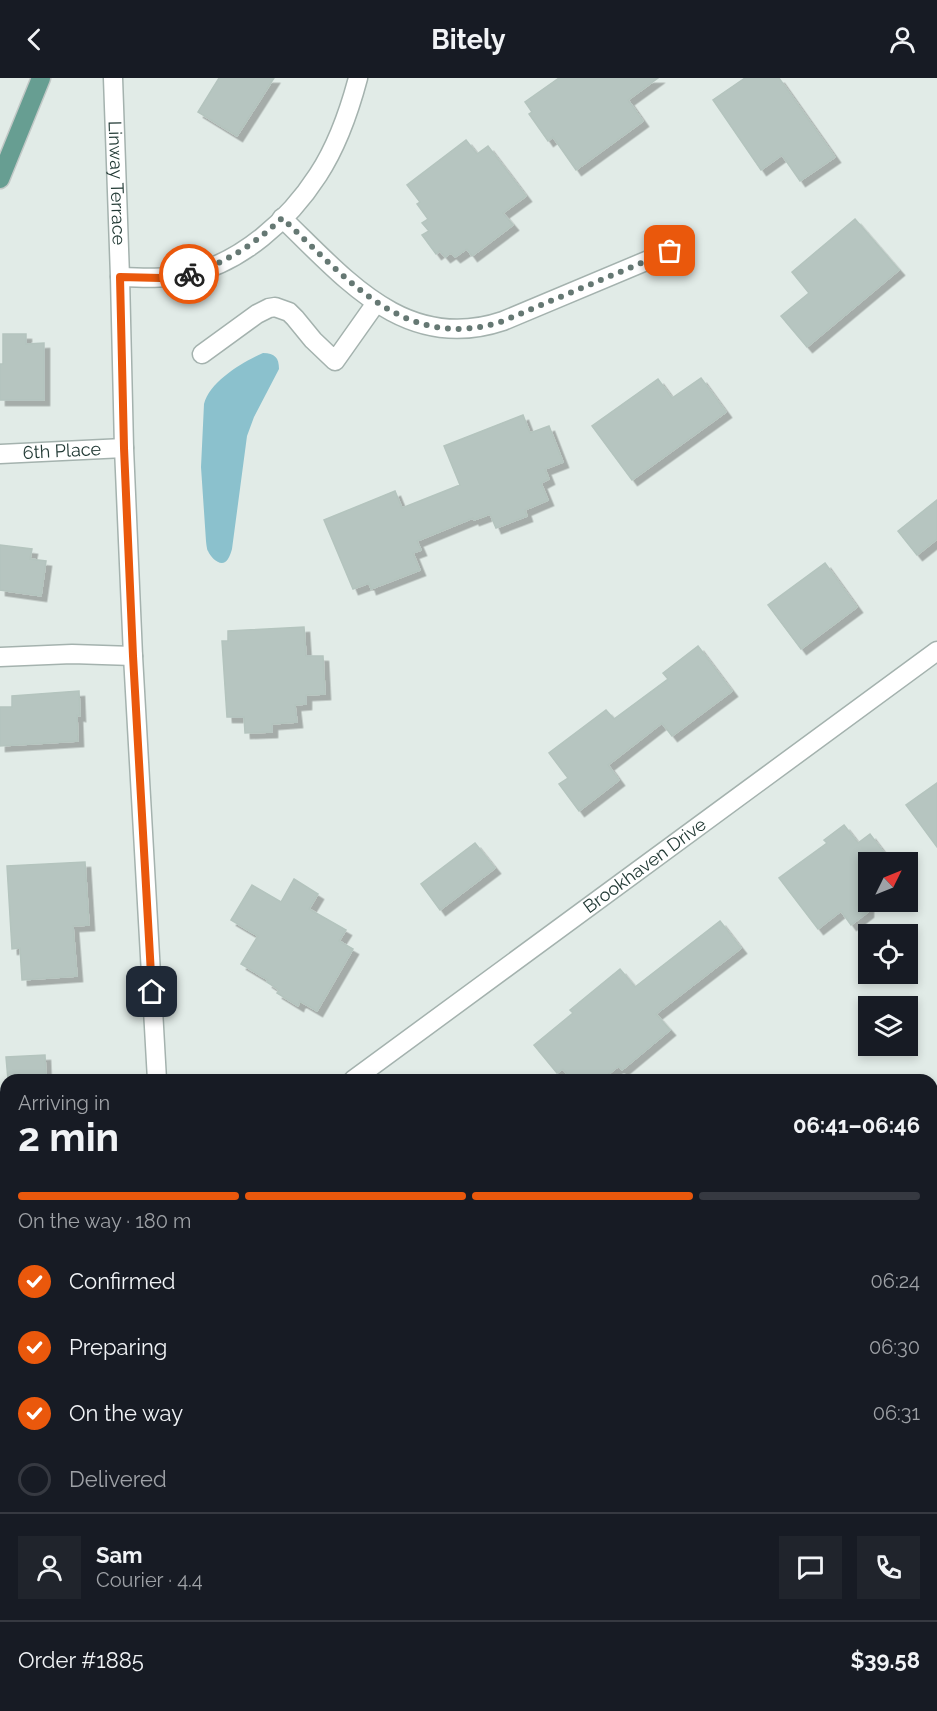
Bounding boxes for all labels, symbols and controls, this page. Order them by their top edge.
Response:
icon: back [18,23,51,56]
icon: person [886,23,919,56]
text: Bitely [431,24,506,55]
street label: Linway Terrace [105,120,130,246]
pin [644,225,695,276]
icon: bag [653,234,686,267]
courier [159,244,219,304]
icon: bike [173,258,206,291]
street label: 6th Place [22,438,102,463]
street label: Brookhaven Drive [579,813,710,917]
north arrow [858,852,918,912]
map controls [858,852,918,1056]
button: locate [858,924,918,984]
pin [126,966,177,1017]
icon: home [135,975,168,1008]
button: layers [858,996,918,1056]
text: Arriving in [18,1091,110,1115]
text: 06:41–06:46 [793,1112,920,1138]
text: 2 min [18,1114,119,1160]
text: On the way · 180 m [18,1209,191,1233]
icon: check [18,1265,51,1298]
text: Confirmed [69,1268,176,1294]
text: 06:24 [871,1269,920,1293]
icon: check [18,1331,51,1364]
text: Preparing [69,1334,167,1360]
text: 06:30 [869,1335,920,1359]
icon: check [18,1397,51,1430]
text: On the way [69,1400,183,1426]
text: 06:31 [873,1401,920,1425]
text: Delivered [69,1466,167,1492]
button: person [18,1536,81,1599]
button: chat [779,1536,842,1599]
button: phone [857,1536,920,1599]
text: Sam [96,1542,143,1568]
text: Courier · 4.4 [96,1568,203,1592]
text: Order #1885 [18,1647,144,1673]
text: $39.58 [851,1647,920,1673]

